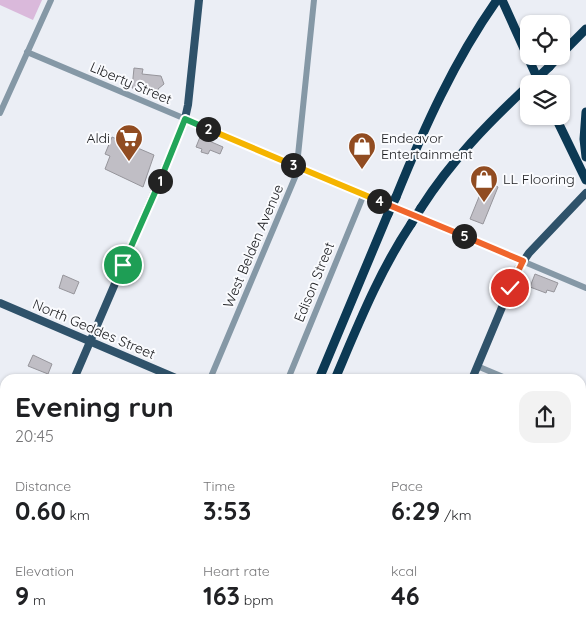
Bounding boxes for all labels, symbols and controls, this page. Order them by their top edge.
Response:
map controls [520,15,570,125]
button: locate [520,15,570,65]
street label: Liberty Street [87,58,175,108]
button: layers [520,75,570,125]
pin: 2 [196,116,220,142]
text: 2 [205,120,212,138]
supermarket icon: Aldi [114,123,144,162]
place label: Aldi [86,129,110,147]
place label: Endeavor Entertainment [381,129,473,163]
shop icon: Endeavor Entertainment [347,131,377,170]
pin: 3 [280,152,306,178]
text: 3 [290,156,297,174]
shop icon: LL Flooring [469,164,499,203]
pin: 1 [148,168,172,194]
place label: LL Flooring [503,170,575,188]
text: 1 [158,172,163,190]
street label: West Belden Avenue [219,181,287,311]
pin: 4 [366,188,392,214]
text: 4 [375,192,384,210]
pin: 5 [452,224,476,248]
text: 5 [460,227,469,245]
street label: Edison Street [290,239,338,325]
pin [102,244,144,286]
icon: arrive [109,251,137,279]
pin [489,267,531,309]
icon: check [496,274,524,302]
street label: North Geddes Street [30,295,158,363]
text: Evening run [15,389,174,424]
button: share [519,391,571,443]
text: 20:45 [15,426,54,446]
text: Distance [15,477,71,495]
text: Time [203,477,235,495]
text: Pace [391,477,423,495]
text: 0.60 [15,495,66,526]
text: 3:53 [203,495,251,526]
text: 6:29 [391,495,440,526]
text: km [66,506,90,524]
text: /km [440,506,471,524]
text: Elevation [15,562,74,580]
text: Heart rate [203,562,270,580]
text: kcal [391,562,417,580]
text: 9 [15,580,29,611]
text: 163 [203,580,240,611]
text: 46 [391,580,420,611]
text: m [29,591,46,609]
text: bpm [240,591,274,609]

